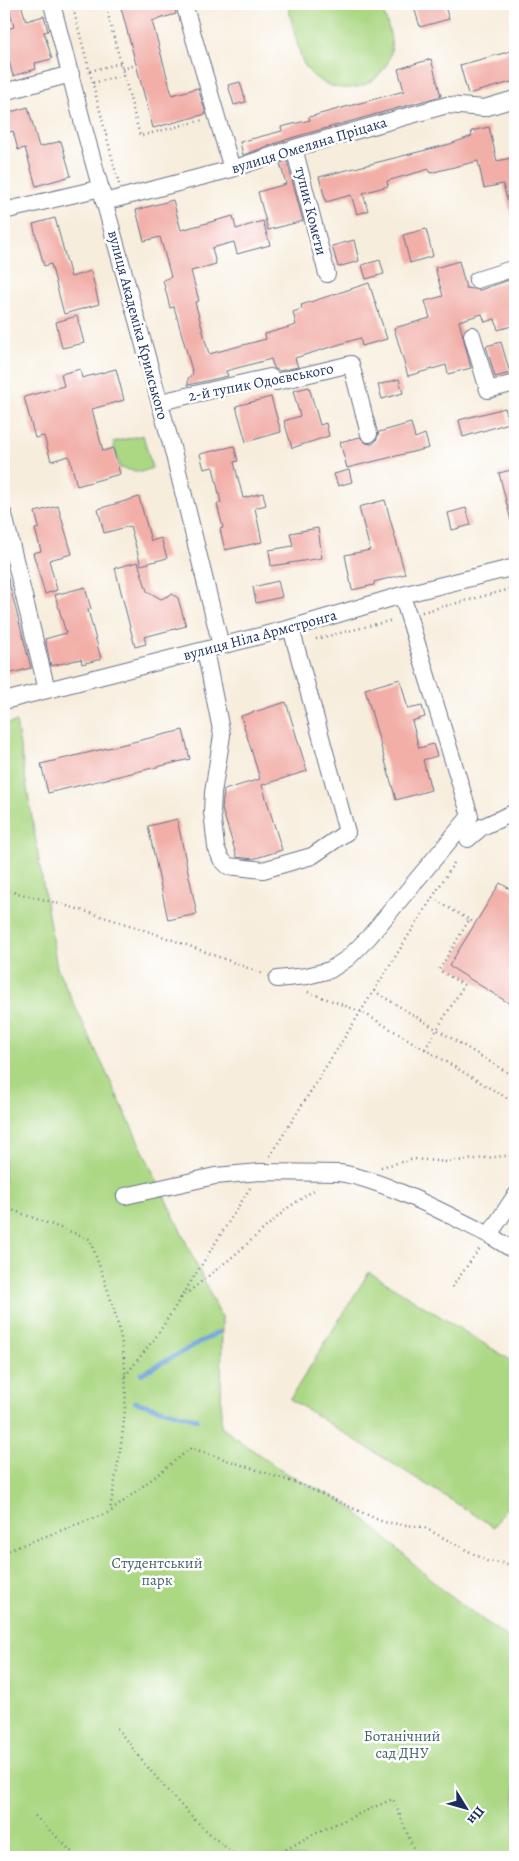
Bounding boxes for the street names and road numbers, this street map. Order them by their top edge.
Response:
street label: вулиця Омеляна Пріцака [229,112,389,178]
street label: тупик Комети [290,165,332,258]
street label: вулиця Академіка Кримського [103,228,173,422]
street label: 2-й тупик Одоєвського [187,358,335,406]
street label: вулиця Ніла Армстронга [181,605,339,665]

